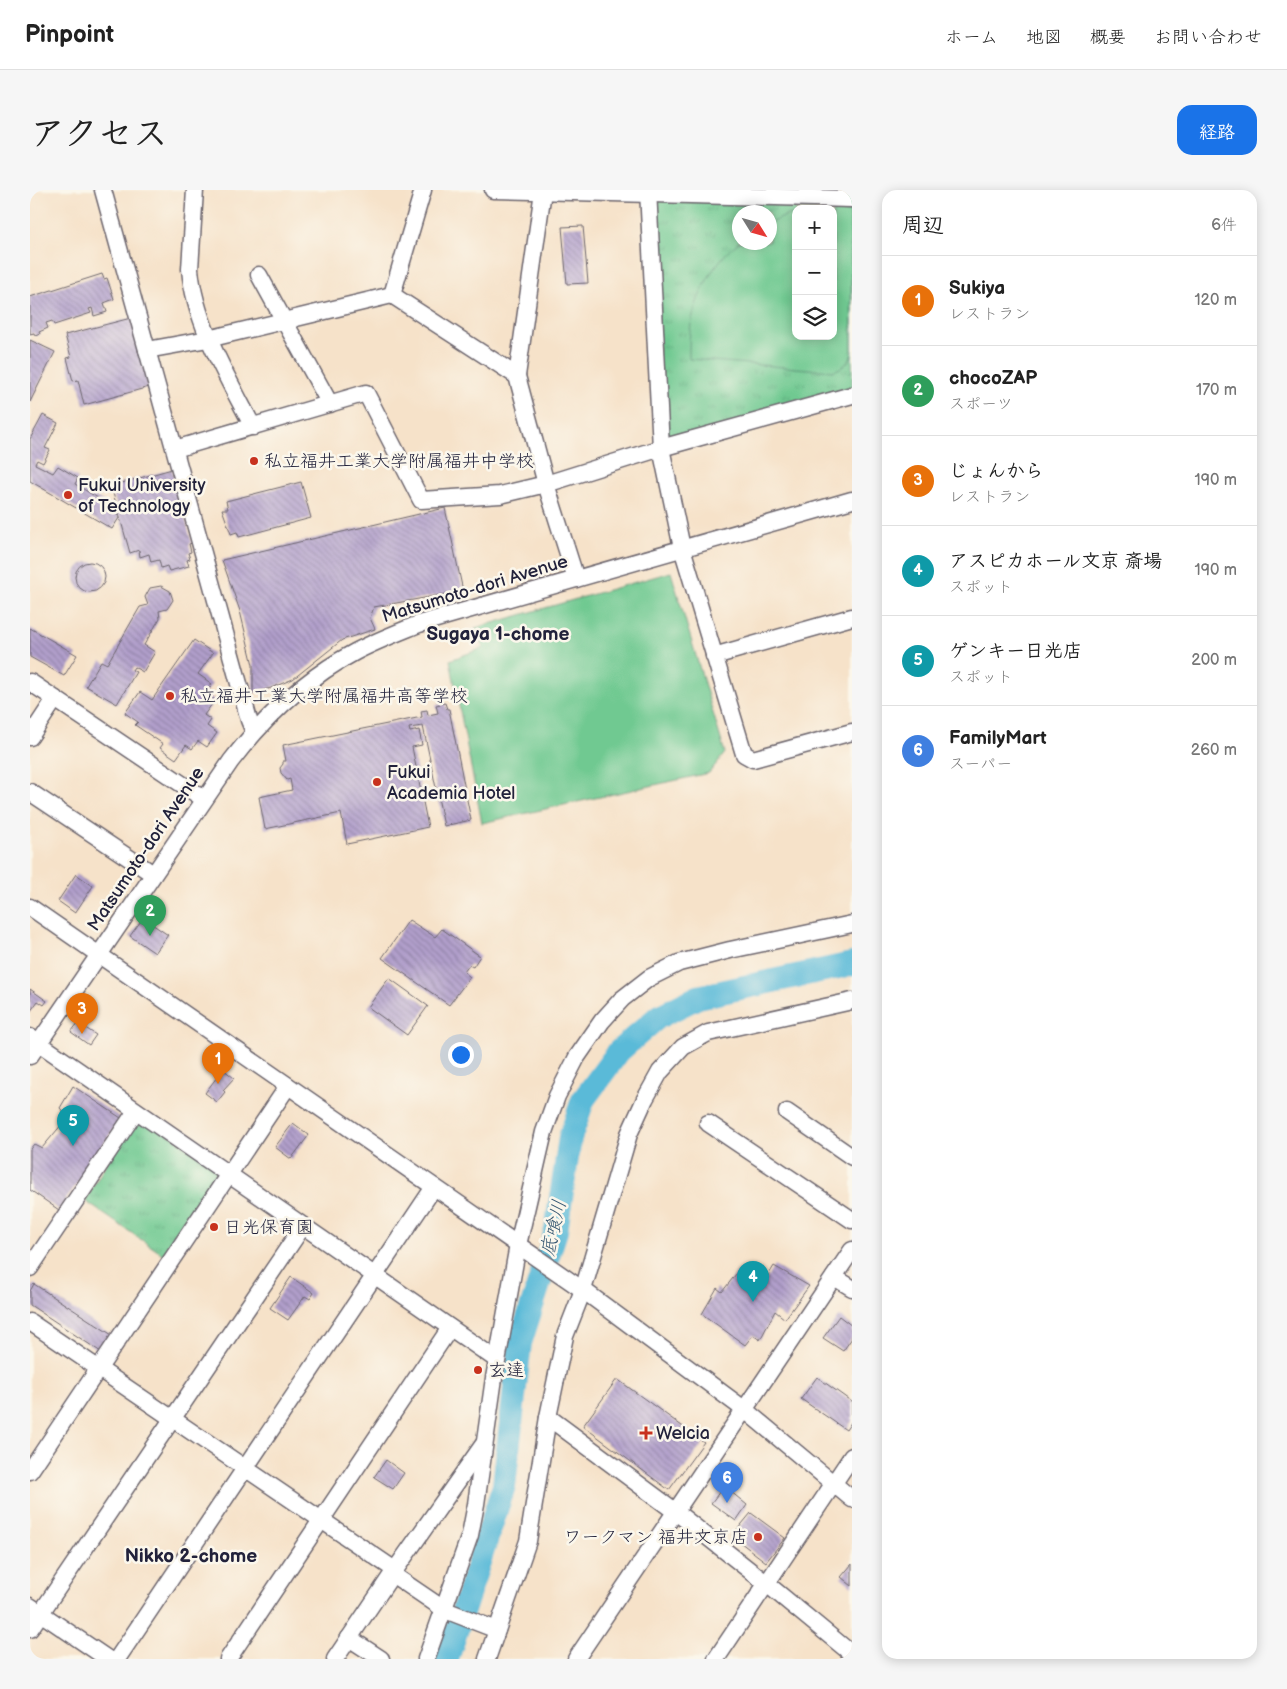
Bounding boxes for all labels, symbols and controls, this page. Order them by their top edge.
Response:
text: Pinpoint [25,20,114,49]
text: ホーム [945,27,998,48]
text: 地図 [1026,27,1062,48]
text: 概要 [1090,27,1126,48]
text: お問い合わせ [1154,27,1262,48]
button: 経路 [1177,105,1257,155]
text: アクセス [30,113,168,156]
north arrow [732,205,777,250]
map controls [792,205,837,340]
button: + [792,205,837,250]
text: 周辺 [902,213,944,238]
text: 6件 [1211,216,1237,235]
button: − [792,250,837,295]
text: Sukiya [949,277,1005,300]
text: 1 [915,291,921,310]
text: 120 m [1194,291,1237,310]
button: layers [792,295,837,340]
text: レストラン [949,305,1030,324]
text: chocoZAP [949,367,1037,390]
text: 2 [913,381,923,400]
text: 170 m [1196,381,1237,400]
text: スポーツ [949,395,1013,414]
place label: 私立福井工業大学附属福井中学校 [264,451,534,472]
marker: 私立福井工業大学附属福井中学校 [248,455,260,467]
text: じょんから [949,460,1044,483]
text: 3 [913,471,923,490]
text: 190 m [1195,471,1237,490]
place label: Fukui University of Technology [78,475,207,517]
text: レストラン [949,488,1030,507]
marker: Fukui University of Technology [62,489,74,501]
text: アスピカホール文京 斎場 [949,550,1162,573]
street label: Matsumoto-dori Avenue [380,551,571,627]
text: 4 [913,561,923,580]
text: 190 m [1195,561,1237,580]
text: スポット [949,578,1013,597]
district label: Sugaya 1-chome [427,623,569,646]
text: ゲンキー日光店 [949,640,1082,663]
text: 5 [913,651,923,670]
text: 200 m [1191,651,1237,670]
text: スポット [949,668,1013,687]
place label: 私立福井工業大学附属福井高等学校 [180,686,468,707]
marker: 私立福井工業大学附属福井高等学校 [164,690,176,702]
text: FamilyMart [949,727,1047,750]
text: 6 [913,741,923,760]
text: 260 m [1191,741,1237,760]
text: スーパー [949,755,1012,774]
place label: Fukui Academia Hotel [387,762,515,804]
street label: Matsumoto-dori Avenue [83,763,209,935]
marker: Fukui Academia Hotel [371,776,383,788]
pin: 2 [134,895,166,936]
pin: 3 [66,993,98,1034]
your location [448,1042,474,1068]
pin: 1 [202,1043,234,1084]
pin: 5 [57,1105,89,1146]
water label: 底喰川 [536,1198,572,1258]
place label: 日光保育園 [224,1217,314,1238]
marker: 日光保育園 [208,1221,220,1233]
pin: 4 [737,1261,769,1302]
place label: 玄達 [488,1360,524,1381]
marker: 玄達 [472,1364,484,1376]
place label: Welcia [656,1423,710,1444]
marker: Welcia [640,1427,652,1439]
pin: 6 [711,1462,743,1503]
place label: ワークマン 福井文京店 [563,1527,748,1548]
marker: ワークマン 福井文京店 [752,1531,764,1543]
district label: Nikko 2-chome [125,1545,257,1568]

